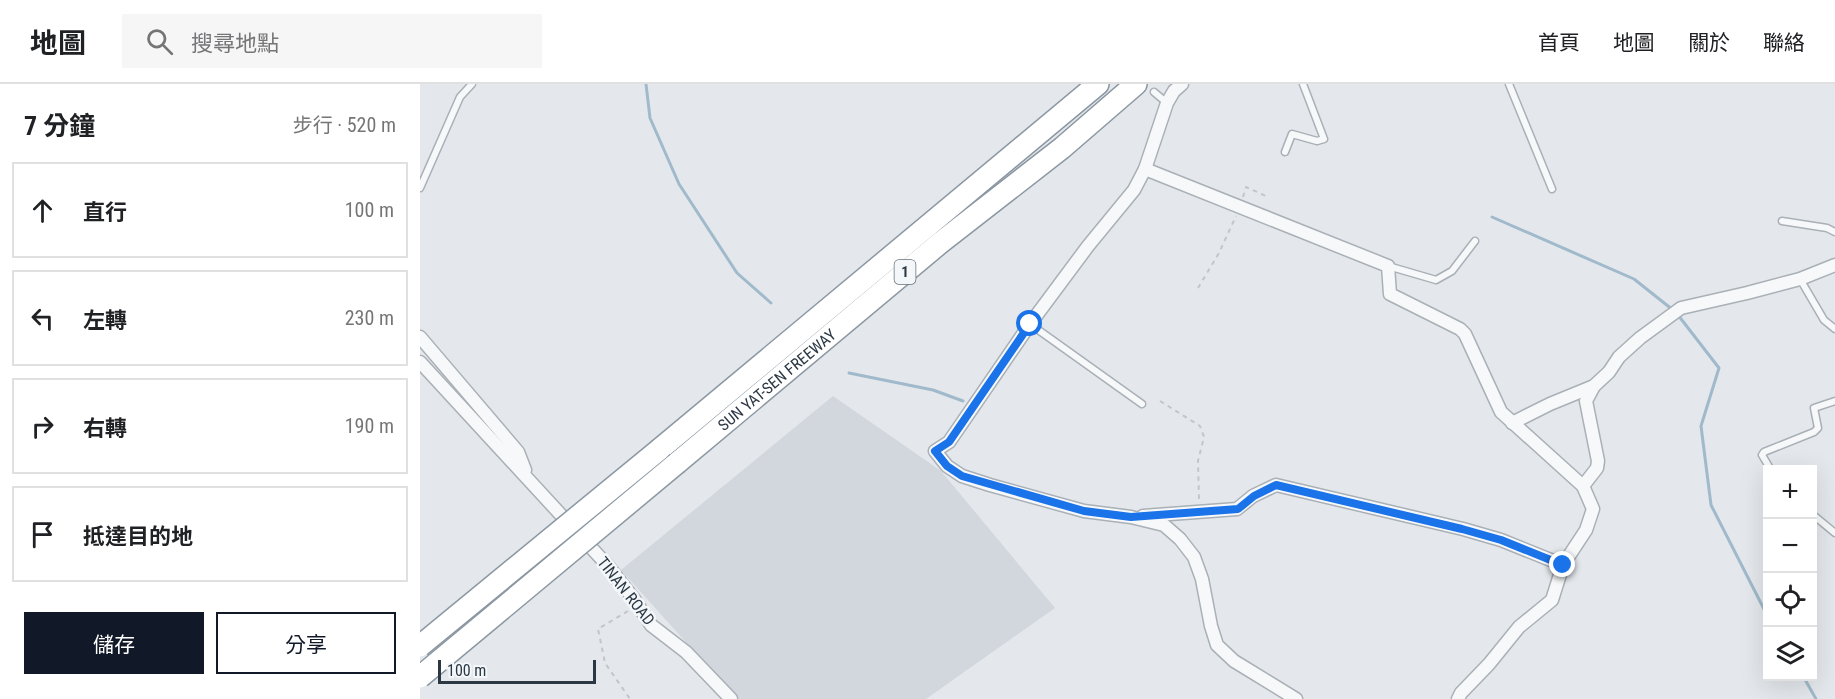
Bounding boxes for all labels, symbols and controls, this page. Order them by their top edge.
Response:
search box [122,14,542,68]
icon: search [143,25,176,58]
text: 地圖 [30,27,86,60]
text: 搜尋地點 [191,31,279,56]
text: 首頁 [1538,31,1580,55]
text: 地圖 [1613,31,1655,55]
text: 關於 [1688,31,1730,55]
text: 聯絡 [1763,31,1805,55]
text: 7 分鐘 [24,111,95,141]
text: 步行 · 520 m [293,113,396,137]
icon: ahead [26,194,59,227]
text: 100 m [345,198,394,222]
text: 直行 [83,200,127,225]
road number: 1 [894,260,916,284]
icon: left [26,302,59,335]
text: 230 m [345,306,394,330]
text: 左轉 [83,308,127,333]
route start [1016,310,1042,336]
street label: SUN YAT-SEN FREEWAY [714,324,840,434]
icon: right [26,410,59,443]
text: 190 m [345,414,394,438]
text: 右轉 [83,416,127,441]
map controls [1763,465,1817,681]
button: + [1763,465,1817,519]
icon: arrive [26,518,59,551]
button: − [1763,519,1817,573]
text: 抵達目的地 [83,524,193,549]
route end [1549,551,1575,577]
street label: TINAN ROAD [593,553,659,629]
button: locate [1763,573,1817,627]
button: 儲存 [24,612,204,674]
button: 分享 [216,612,396,674]
button: layers [1763,627,1817,681]
scale bar [438,657,596,684]
text: 100 m [447,661,486,680]

